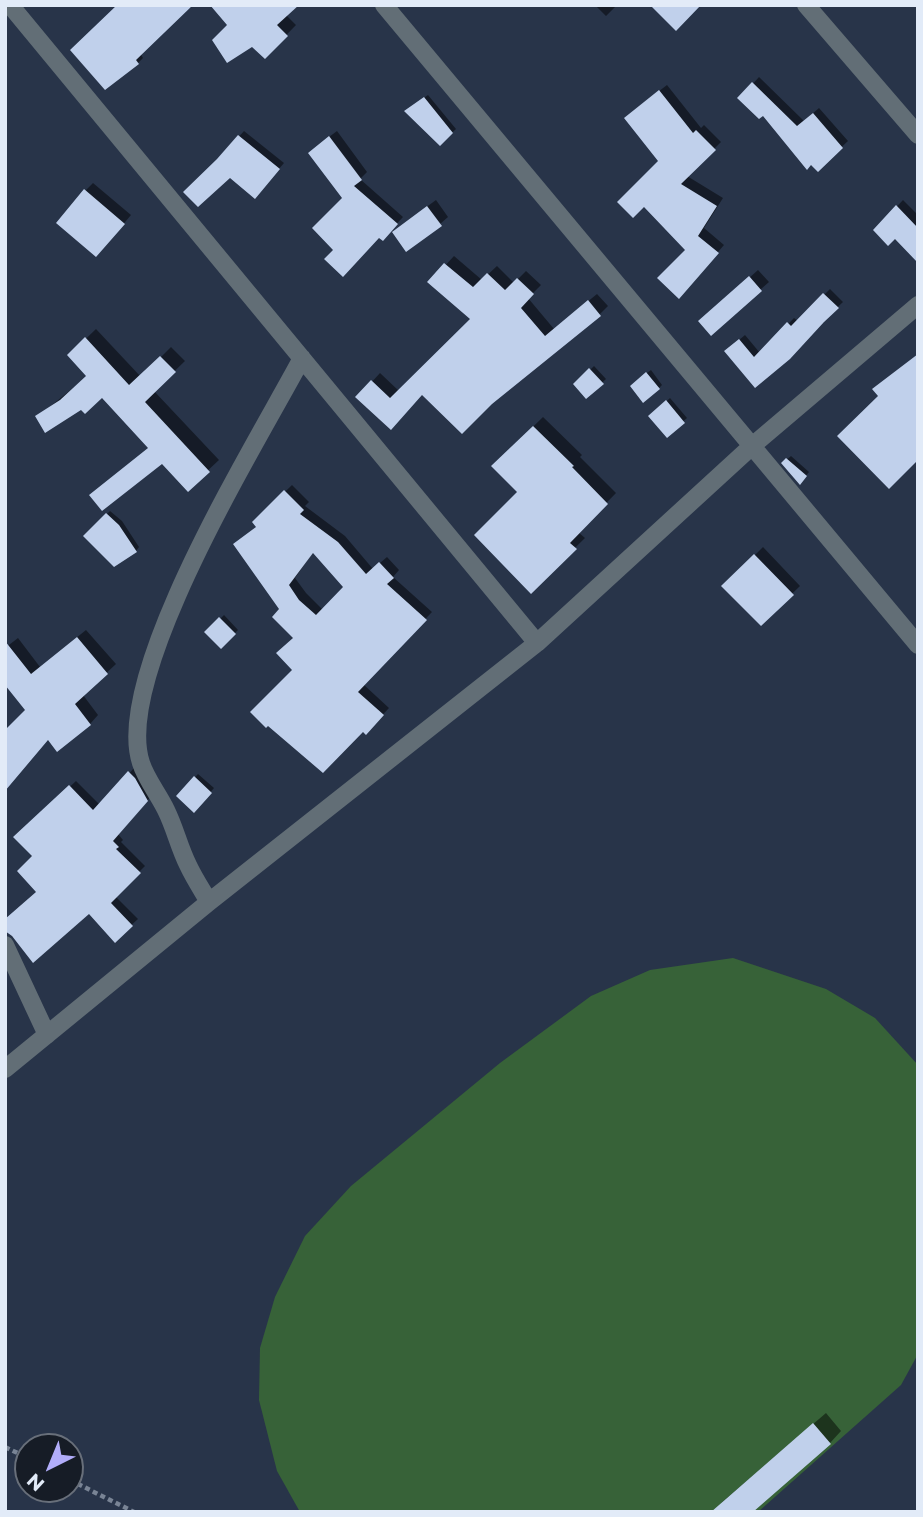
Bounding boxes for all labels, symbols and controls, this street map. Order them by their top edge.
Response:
north arrow [14,1433,84,1503]
text: N [22,1469,49,1496]

